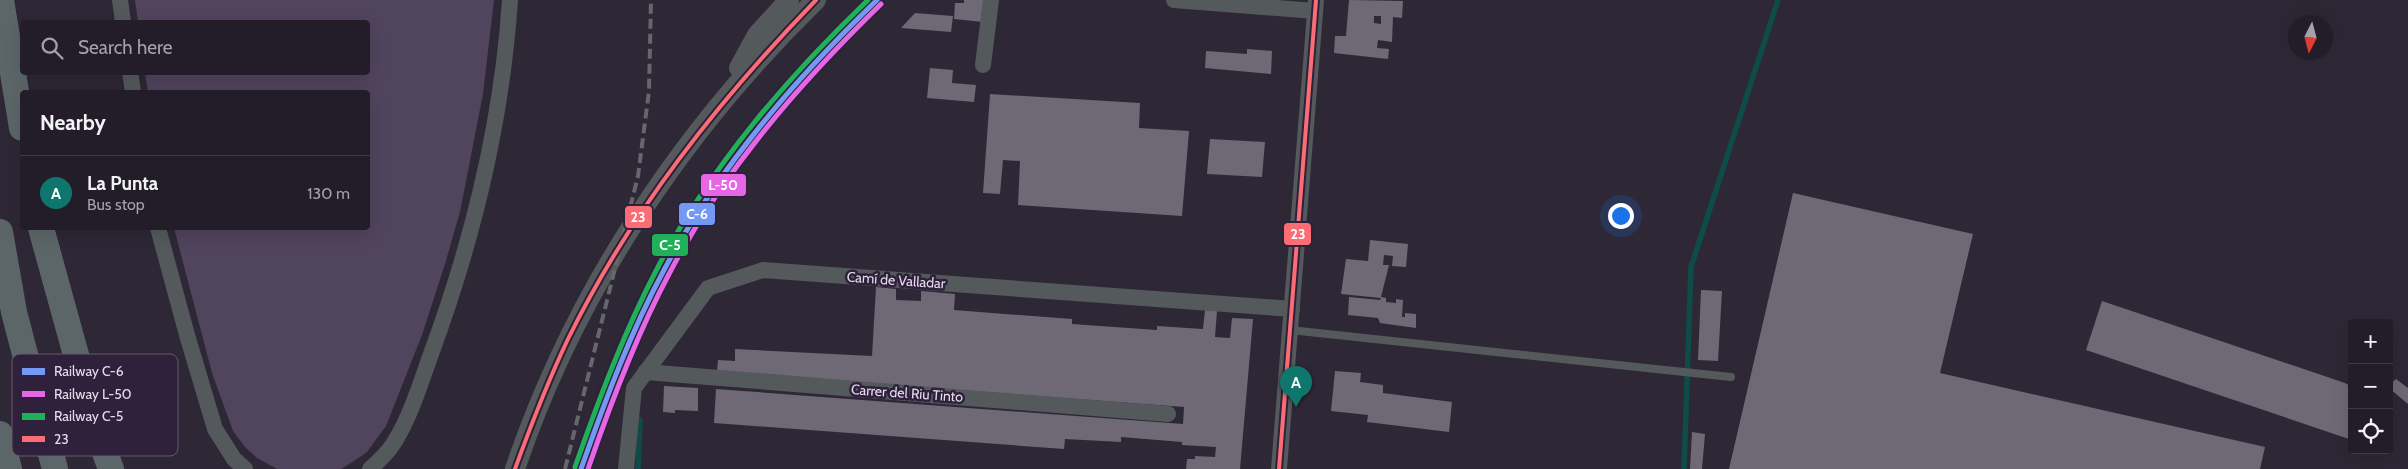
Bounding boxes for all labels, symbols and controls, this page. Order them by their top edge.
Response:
north arrow [2288,15,2333,60]
search box [20,20,370,75]
icon: search [38,34,66,62]
text: Search here [78,36,172,59]
text: Nearby [40,110,106,135]
text: La Punta [87,172,158,195]
line badge: L-50 [700,173,747,197]
text: L-50 [708,176,738,194]
text: A [51,184,61,203]
text: 130 m [307,184,350,203]
text: Bus stop [87,195,145,214]
line badge: C-6 [678,202,716,226]
your location [1608,203,1634,229]
line badge: 23 [624,205,653,229]
text: C-6 [686,205,708,223]
text: 23 [631,208,645,226]
line badge: 23 [1283,222,1312,246]
text: 23 [1291,225,1305,243]
line badge: C-5 [651,233,689,257]
text: C-5 [659,236,681,254]
street label: Camí de Valladar [846,268,946,292]
map controls [2348,319,2393,454]
button: + [2348,319,2393,364]
legend [12,354,178,456]
text: Railway C-6 [54,362,124,380]
button: − [2348,364,2393,409]
pin: A [1280,366,1312,407]
street label: Carrer del Riu Tinto [850,380,964,406]
text: Railway L-50 [54,385,132,403]
text: Railway C-5 [54,407,123,425]
button: locate [2348,409,2393,454]
text: 23 [54,430,69,448]

